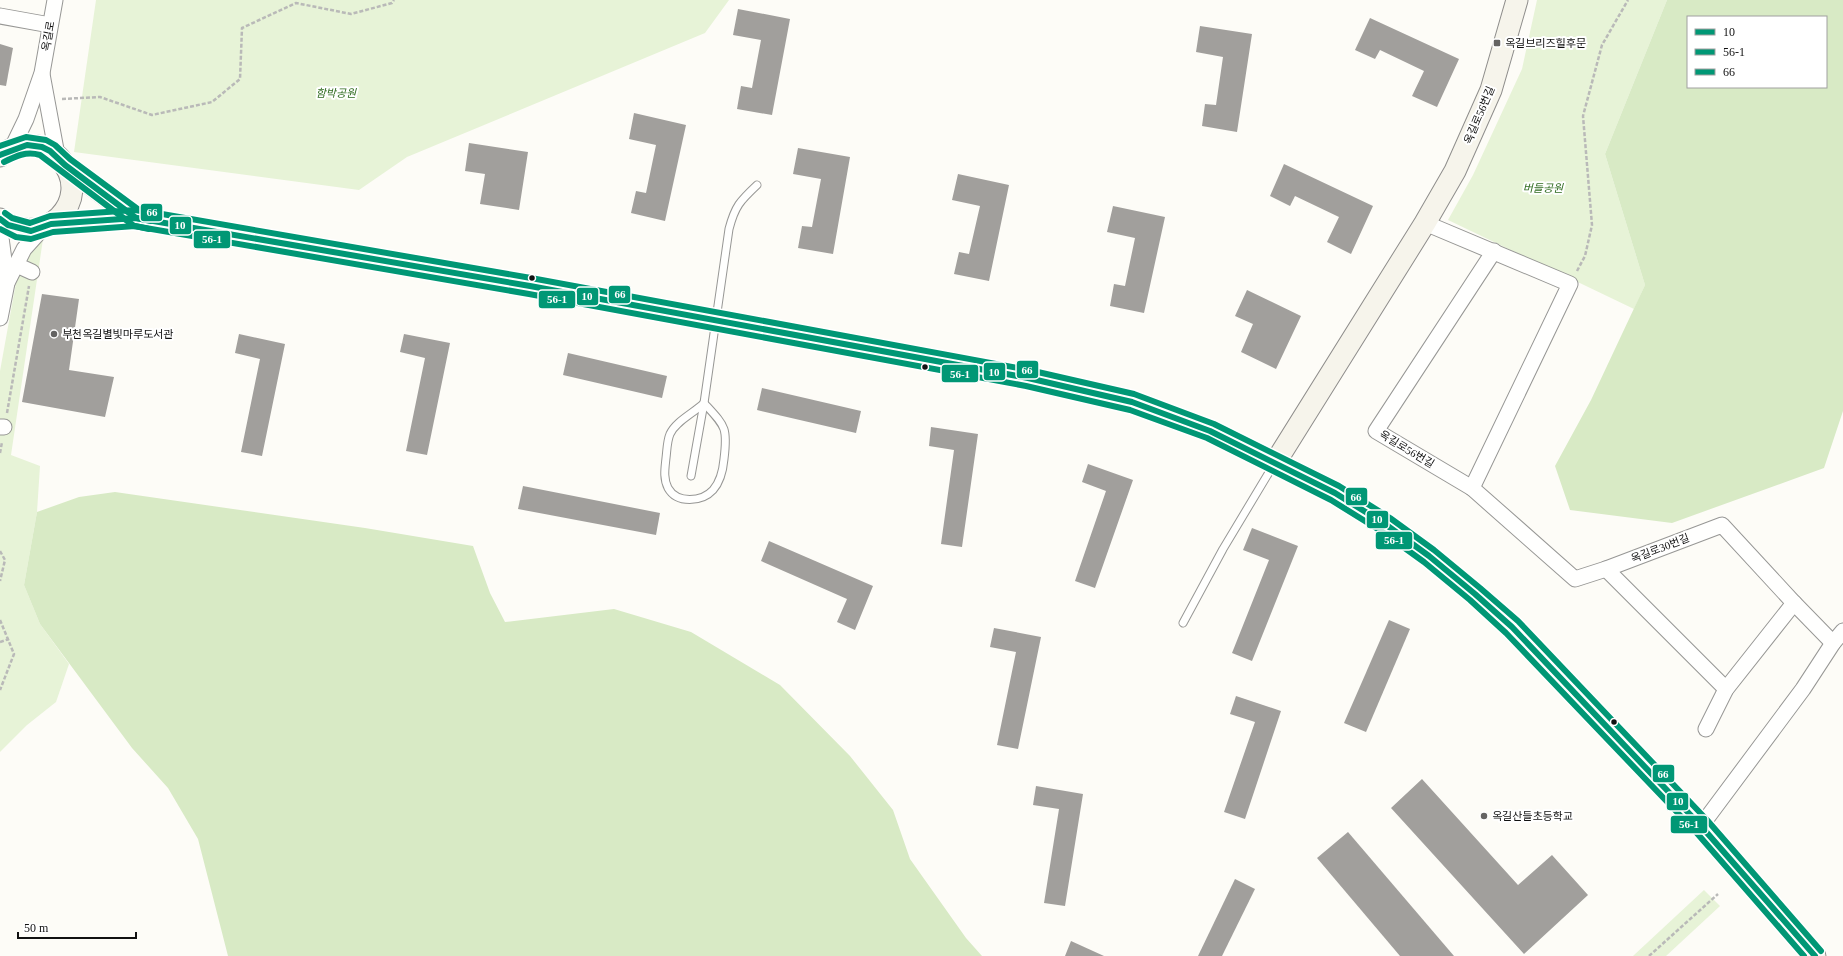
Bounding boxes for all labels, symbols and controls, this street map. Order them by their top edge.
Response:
legend [1687,16,1827,88]
street label: 옥길로 [39,20,57,52]
text: 10 [1723,25,1735,39]
place label: 옥길브리즈힐후문 [1505,37,1586,49]
marker: 옥길브리즈힐후문 [1492,38,1502,48]
text: 56-1 [1723,45,1745,59]
text: 66 [1723,65,1735,79]
street label: 옥길로56번길 [1461,84,1497,146]
park label: 함박공원 [316,87,357,99]
park label: 버들공원 [1523,182,1564,194]
line badge: 66 [140,203,163,222]
text: 66 [147,206,158,218]
line badge: 10 [169,216,192,235]
text: 10 [175,219,186,231]
line badge: 56-1 [193,230,231,249]
text: 56-1 [202,233,222,245]
unlabelled marker [527,273,537,283]
line badge: 66 [608,285,631,304]
line badge: 10 [576,287,599,306]
text: 66 [615,288,626,300]
line badge: 56-1 [538,290,576,309]
text: 10 [582,290,593,302]
text: 56-1 [547,293,567,305]
place label: 부천옥길별빛마루도서관 [62,328,173,340]
marker: 부천옥길별빛마루도서관 [49,329,59,339]
line badge: 66 [1016,360,1039,379]
unlabelled marker [920,362,930,372]
line badge: 10 [983,362,1006,381]
line badge: 56-1 [941,364,979,383]
text: 66 [1022,364,1033,376]
text: 10 [989,366,1000,378]
text: 56-1 [950,368,970,380]
street label: 옥길로56번길 [1378,428,1436,470]
line badge: 66 [1345,487,1368,506]
text: 66 [1351,491,1362,503]
line badge: 10 [1366,510,1389,529]
text: 10 [1372,513,1383,525]
line badge: 56-1 [1375,531,1413,550]
street label: 옥길로30번길 [1629,531,1691,565]
text: 56-1 [1384,534,1404,546]
unlabelled marker [1609,717,1619,727]
line badge: 66 [1652,764,1675,783]
text: 66 [1658,768,1669,780]
line badge: 10 [1666,792,1689,811]
text: 10 [1673,795,1684,807]
place label: 옥길산들초등학교 [1492,810,1573,822]
marker: 옥길산들초등학교 [1479,811,1489,821]
line badge: 56-1 [1670,815,1708,834]
text: 56-1 [1679,818,1699,830]
scale bar [18,914,136,940]
text: 50 m [24,921,49,935]

